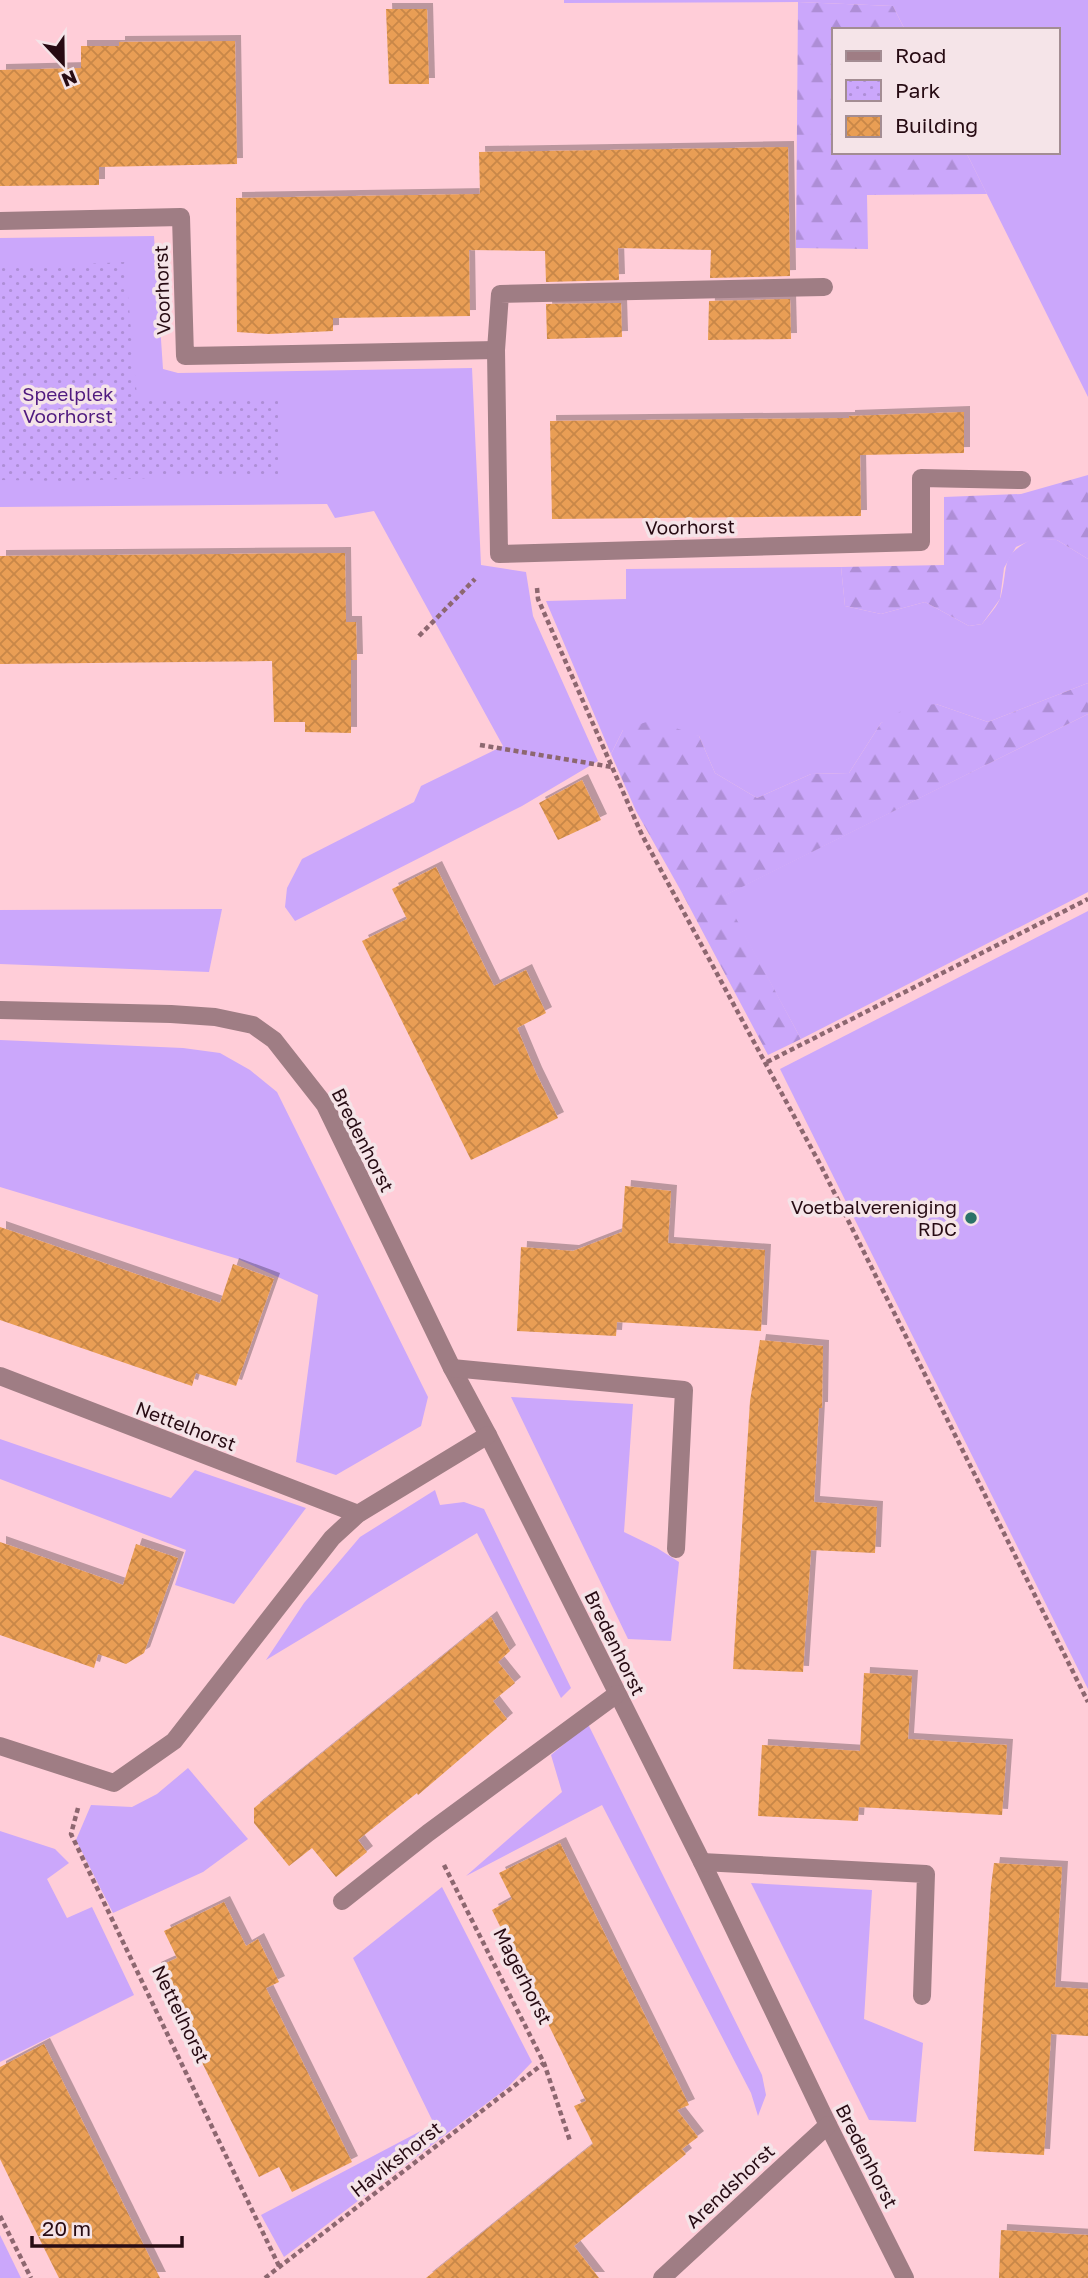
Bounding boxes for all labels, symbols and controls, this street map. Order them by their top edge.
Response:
north arrow [28,28,98,98]
legend [832,28,1060,154]
text: Road [895,42,946,68]
text: N [59,66,81,93]
text: Park [895,77,941,103]
text: Building [895,112,978,138]
street label: Voorhorst [148,245,175,335]
park label: Speelplek Voorhorst [22,382,114,427]
street label: Voorhorst [645,514,735,539]
street label: Bredenhorst [327,1084,399,1196]
place label: Voetbalvereniging RDC [791,1195,957,1240]
marker: Voetbalvereniging RDC [963,1210,979,1226]
street label: Nettelhorst [133,1396,240,1455]
street label: Bredenhorst [580,1587,651,1699]
street label: Magerhorst [489,1924,558,2028]
street label: Nettelhorst [148,1961,215,2066]
street label: Bredenhorst [831,2100,903,2212]
street label: Havikshorst [345,2116,446,2201]
street label: Arendshorst [681,2139,779,2232]
scale bar [32,2204,182,2248]
text: 20 m [42,2215,91,2241]

